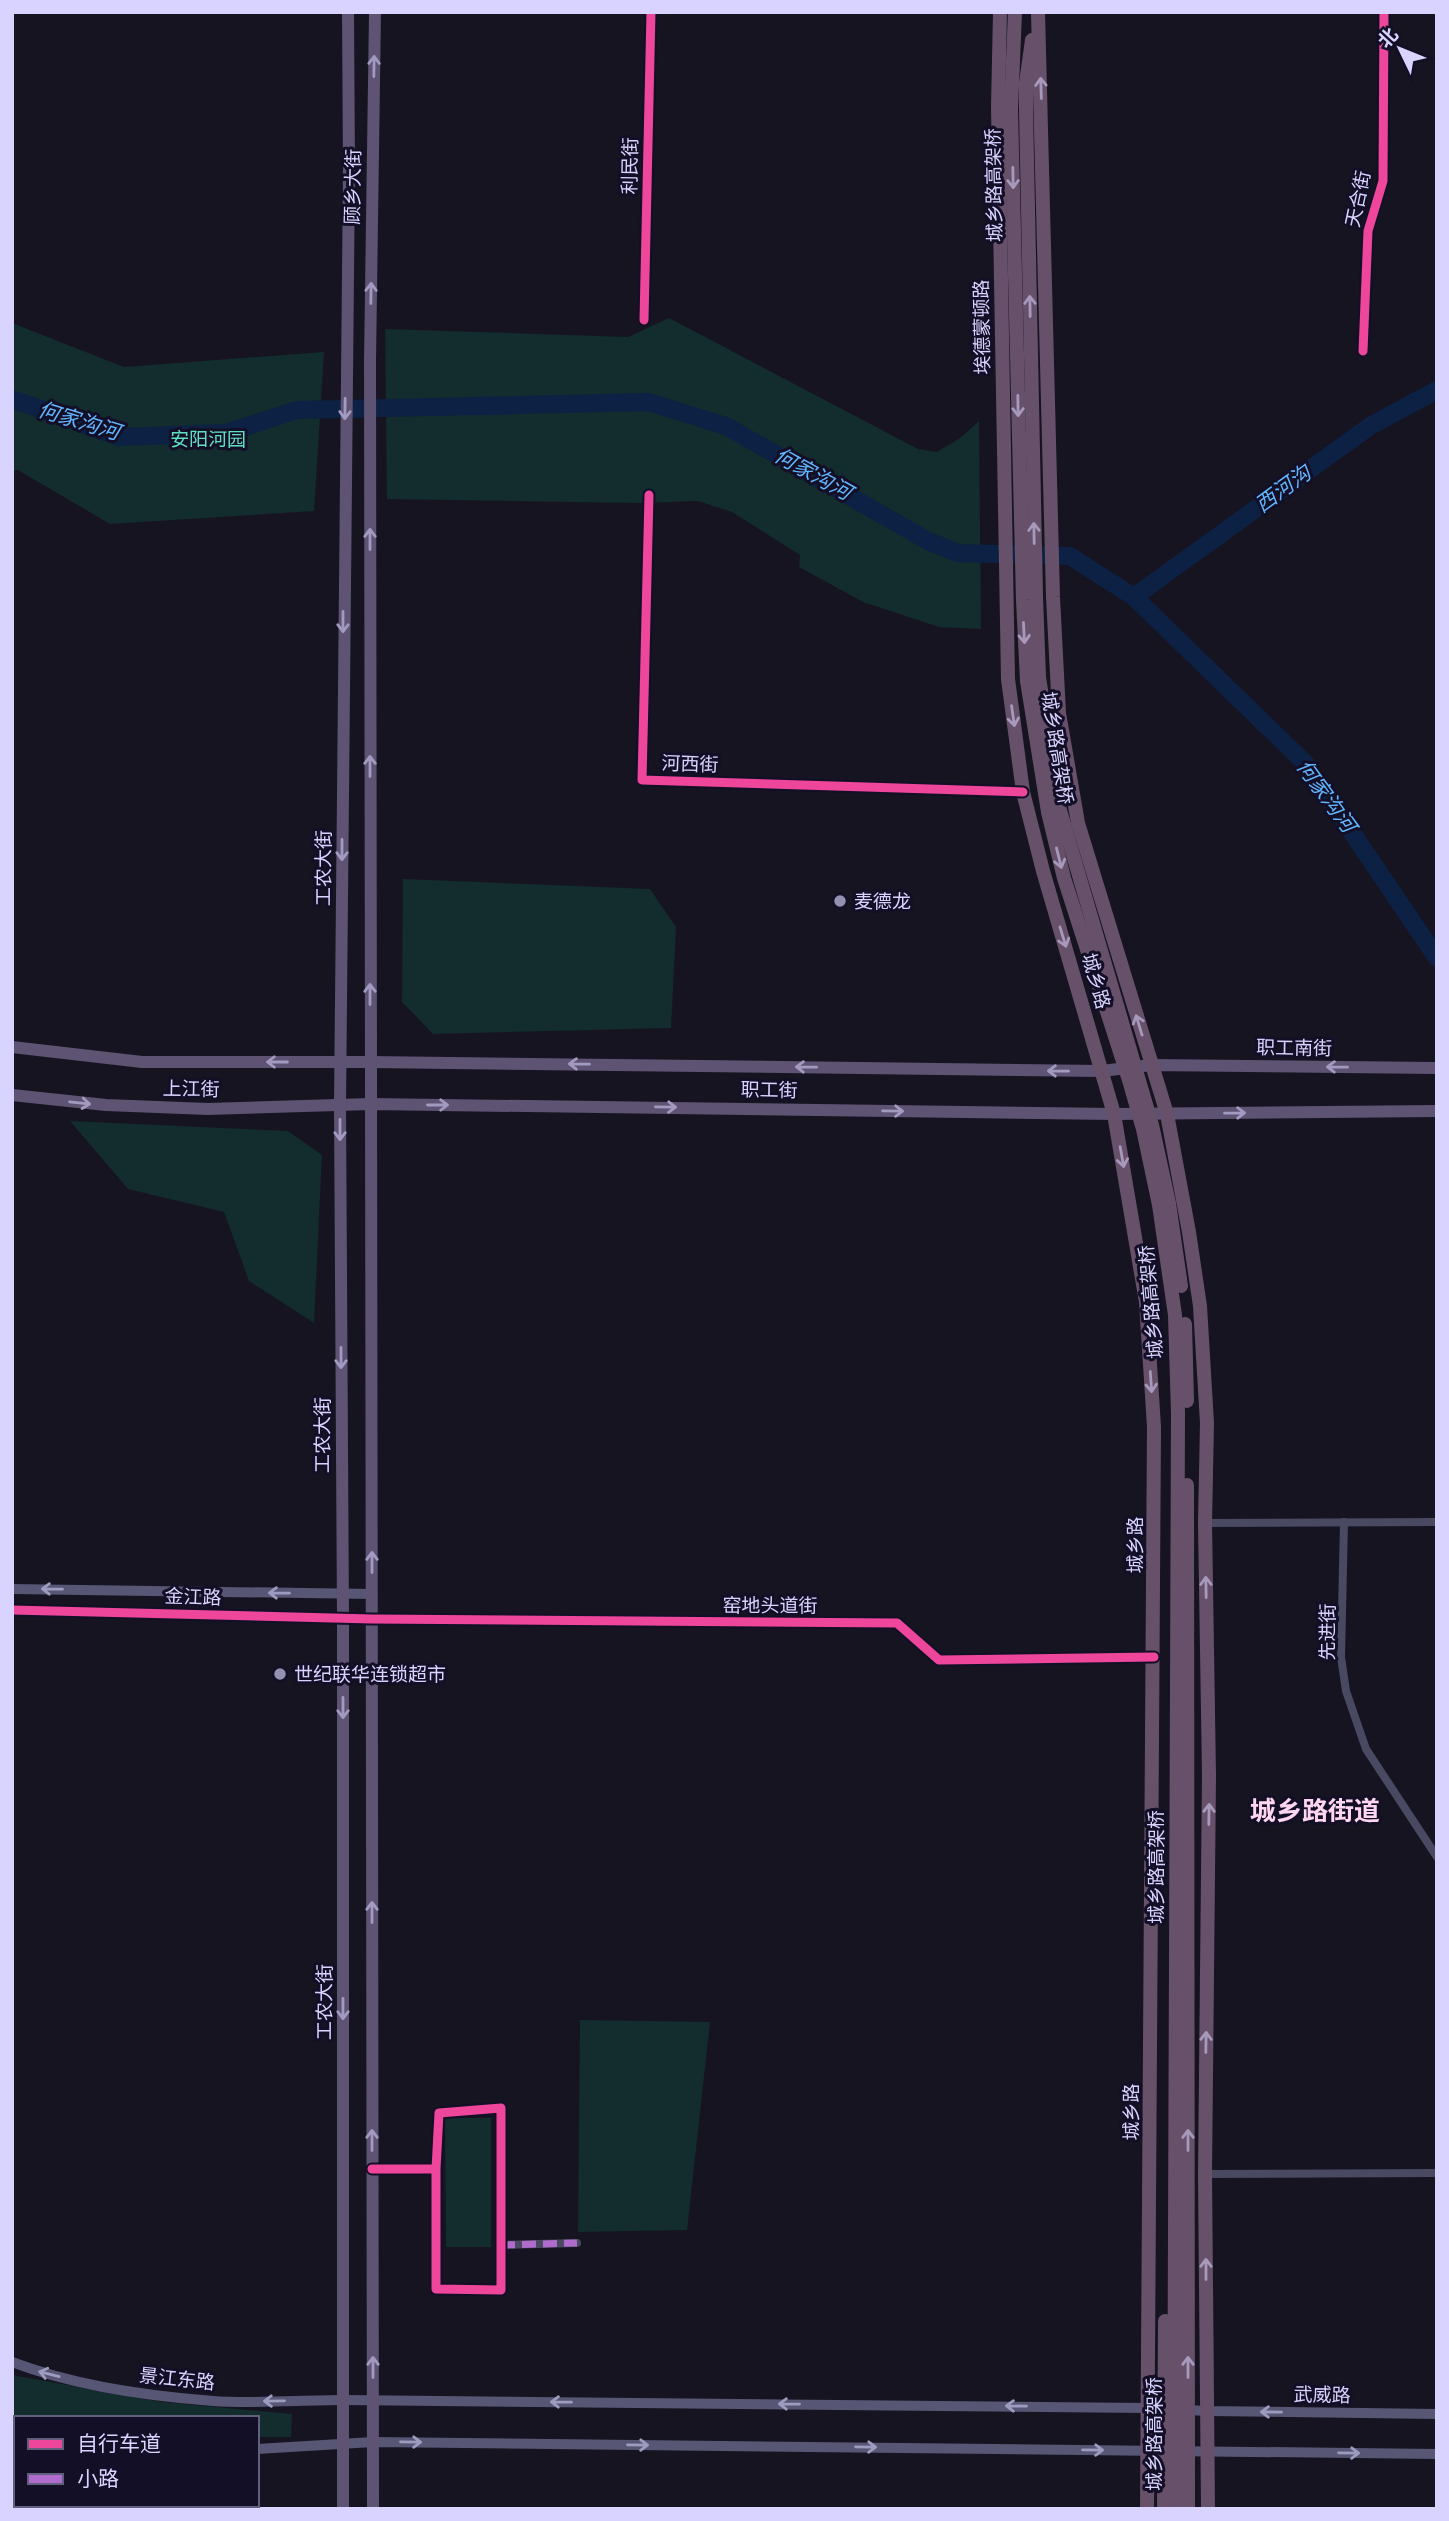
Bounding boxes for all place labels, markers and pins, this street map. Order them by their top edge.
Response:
place label: 麦德龙 [854,890,911,913]
marker: 麦德龙 [832,893,848,909]
place label: 世纪联华连锁超市 [294,1663,446,1686]
marker: 世纪联华连锁超市 [272,1666,288,1682]

